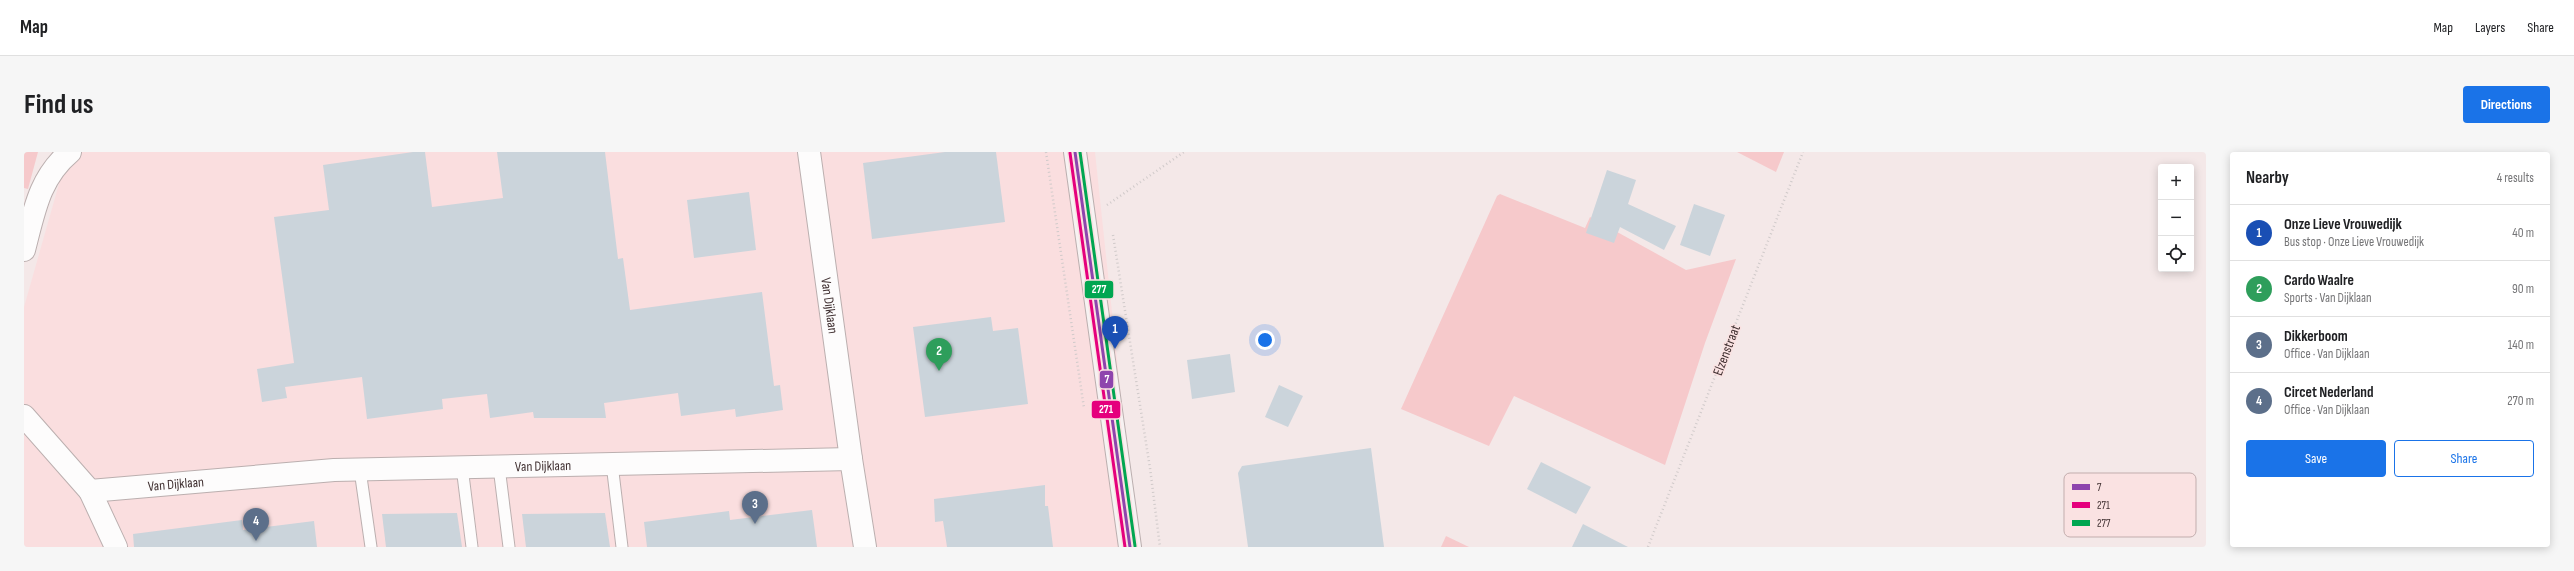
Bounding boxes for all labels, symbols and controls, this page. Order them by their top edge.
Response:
text: Map [20,16,48,39]
text: Map [2433,19,2453,36]
text: Layers [2475,19,2505,36]
text: Share [2527,19,2554,36]
button: Directions [2463,86,2550,123]
text: Find us [24,88,93,121]
map controls [2158,164,2194,272]
button: + [2158,164,2194,200]
text: Nearby [2246,168,2289,188]
text: 4 results [2497,170,2534,186]
button: − [2158,200,2194,236]
text: Onze Lieve Vrouwedijk [2284,215,2402,234]
text: 1 [2256,225,2262,241]
text: 40 m [2512,225,2534,241]
text: Bus stop · Onze Lieve Vrouwedijk [2284,234,2424,250]
button: locate [2158,236,2194,272]
text: Cardo Waalre [2284,271,2354,290]
street label: Van Dijklaan [817,277,842,335]
line badge: 277 [1084,280,1114,299]
text: 2 [2256,281,2262,297]
text: 90 m [2512,281,2534,297]
text: 277 [1092,283,1106,296]
text: Sports · Van Dijklaan [2284,290,2372,306]
pin: 1 [1102,316,1128,349]
street label: Elzenstraat [1709,322,1744,378]
text: Dikkerboom [2284,327,2348,346]
your location [1255,330,1275,350]
text: 3 [2256,337,2262,353]
text: 140 m [2508,337,2534,353]
pin: 2 [926,338,952,371]
text: Office · Van Dijklaan [2284,346,2370,362]
line badge: 7 [1099,370,1114,389]
text: 7 [1105,373,1110,386]
text: Circet Nederland [2284,383,2374,402]
text: 4 [2256,393,2262,409]
text: 270 m [2507,393,2534,409]
line badge: 271 [1091,400,1121,419]
text: Office · Van Dijklaan [2284,402,2370,418]
text: 271 [1099,403,1114,416]
button: Save [2246,440,2386,477]
button: Share [2394,440,2534,477]
street label: Van Dijklaan [515,457,571,475]
street label: Van Dijklaan [147,473,205,495]
legend [2064,473,2196,537]
text: 7 [2097,481,2102,494]
pin: 3 [742,491,768,524]
text: 271 [2097,499,2110,512]
pin: 4 [243,508,269,541]
text: 277 [2097,517,2111,530]

